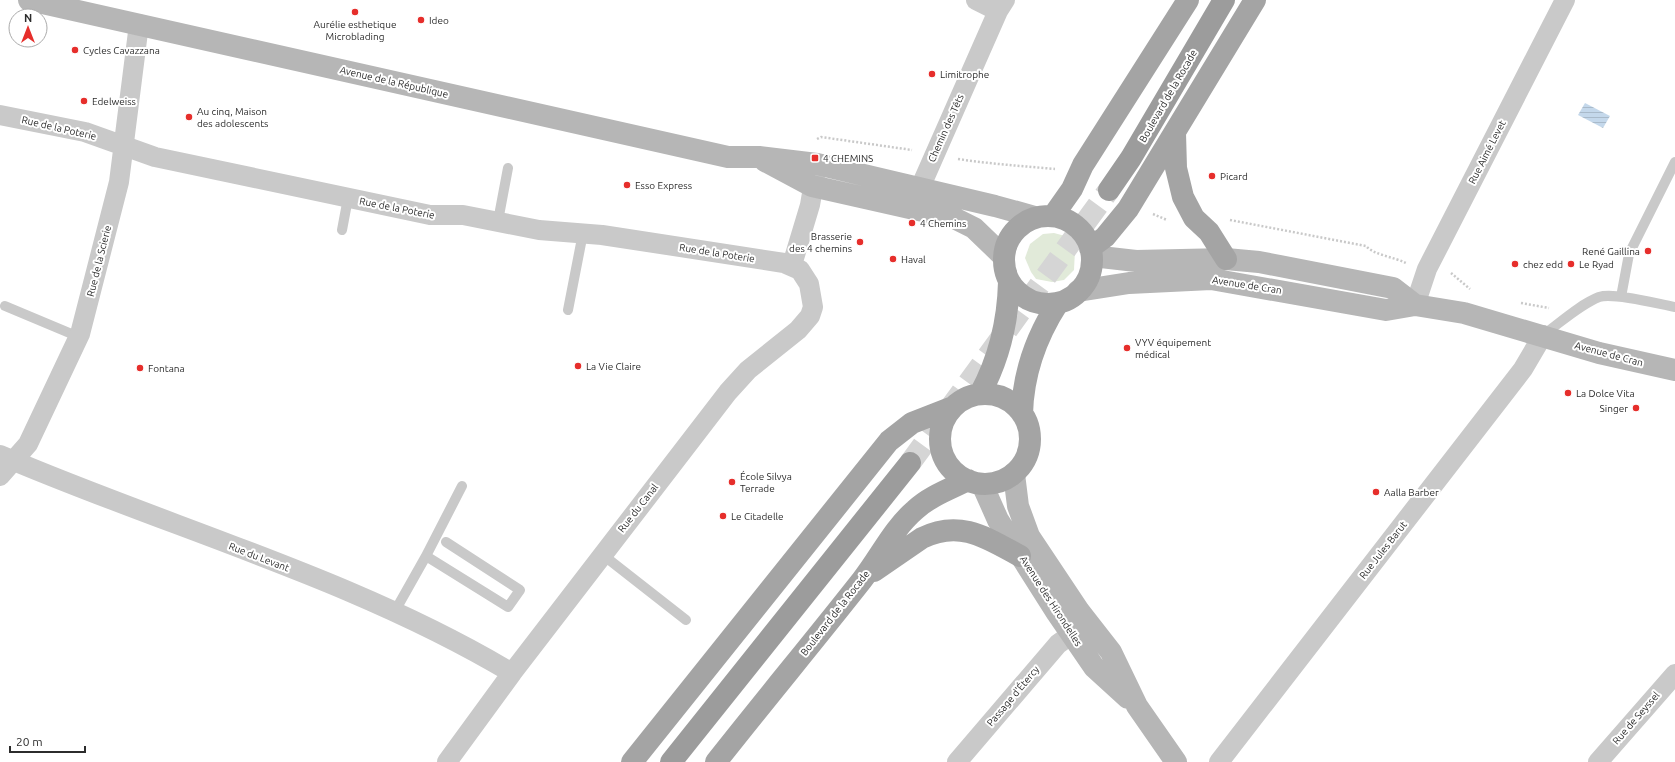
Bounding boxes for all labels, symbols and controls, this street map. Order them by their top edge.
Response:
marker: Aurélie esthetique Microblading [350,7,360,17]
north arrow [8,8,48,48]
text: N [24,12,32,24]
marker: Ideo [416,15,426,25]
place label: Ideo [429,15,449,26]
place label: Aurélie esthetique Microblading [314,19,396,42]
marker: Cycles Cavazzana [70,45,80,55]
place label: Cycles Cavazzana [83,45,160,56]
street label: Boulevard de la Rocade [1137,48,1199,144]
street label: Avenue de la République [339,64,449,100]
marker: Limitrophe [927,69,937,79]
place label: Limitrophe [940,69,989,80]
street label: Chemin des Têts [926,92,966,164]
marker: Edelweiss [79,96,89,106]
place label: Edelweiss [92,96,136,107]
place label: Au cinq, Maison des adolescents [197,106,268,129]
marker: Au cinq, Maison des adolescents [184,112,194,122]
street label: Rue de la Poterie [21,114,97,142]
street label: Rue Aimé Levet [1466,118,1508,186]
marker: 4 CHEMINS [810,153,820,163]
place label: 4 CHEMINS [823,153,873,164]
marker: Picard [1207,171,1217,181]
place label: Picard [1220,171,1248,182]
marker: Esso Express [622,180,632,190]
place label: Esso Express [635,180,692,191]
street label: Rue de la Poterie [358,195,436,221]
marker: 4 Chemins [907,218,917,228]
place label: 4 Chemins [920,218,966,229]
street label: Rue de la Scierie [85,224,113,298]
place label: Brasserie des 4 chemins [789,231,852,254]
marker: Brasserie des 4 chemins [855,237,865,247]
street label: Rue de la Poterie [678,242,756,264]
place label: René Gaillina [1582,246,1640,257]
marker: René Gaillina [1643,246,1653,256]
marker: Haval [888,254,898,264]
place label: Haval [901,254,926,265]
marker: chez edd [1510,259,1520,269]
place label: chez edd [1523,259,1563,270]
marker: Le Ryad [1566,259,1576,269]
place label: Le Ryad [1579,259,1614,270]
street label: Avenue de Cran [1211,274,1283,296]
place label: VYV équipement médical [1135,337,1211,360]
street label: Avenue de Cran [1574,340,1644,368]
marker: VYV équipement médical [1122,343,1132,353]
marker: La Vie Claire [573,361,583,371]
place label: La Vie Claire [586,361,641,372]
marker: Fontana [135,363,145,373]
place label: Fontana [148,363,185,374]
marker: La Dolce Vita [1563,388,1573,398]
place label: La Dolce Vita [1576,388,1635,399]
place label: Singer [1600,403,1628,414]
marker: Singer [1631,403,1641,413]
place label: École Silvya Terrade [740,470,792,494]
marker: École Silvya Terrade [727,477,737,487]
street label: Rue du Canal [616,481,661,534]
marker: Aalla Barber [1371,487,1381,497]
place label: Aalla Barber [1384,487,1439,498]
marker: Le Citadelle [718,511,728,521]
place label: Le Citadelle [731,511,784,522]
street label: Rue Jules Barut [1357,519,1409,581]
street label: Rue du Levant [227,540,291,574]
street label: Avenue des Hirondelles [1018,554,1084,648]
street label: Boulevard de la Rocade [798,568,872,658]
street label: Passage d'Étercy [984,663,1041,728]
street label: Rue de Seyssel [1610,689,1662,746]
scale bar [10,728,85,754]
text: 20 m [16,735,43,748]

